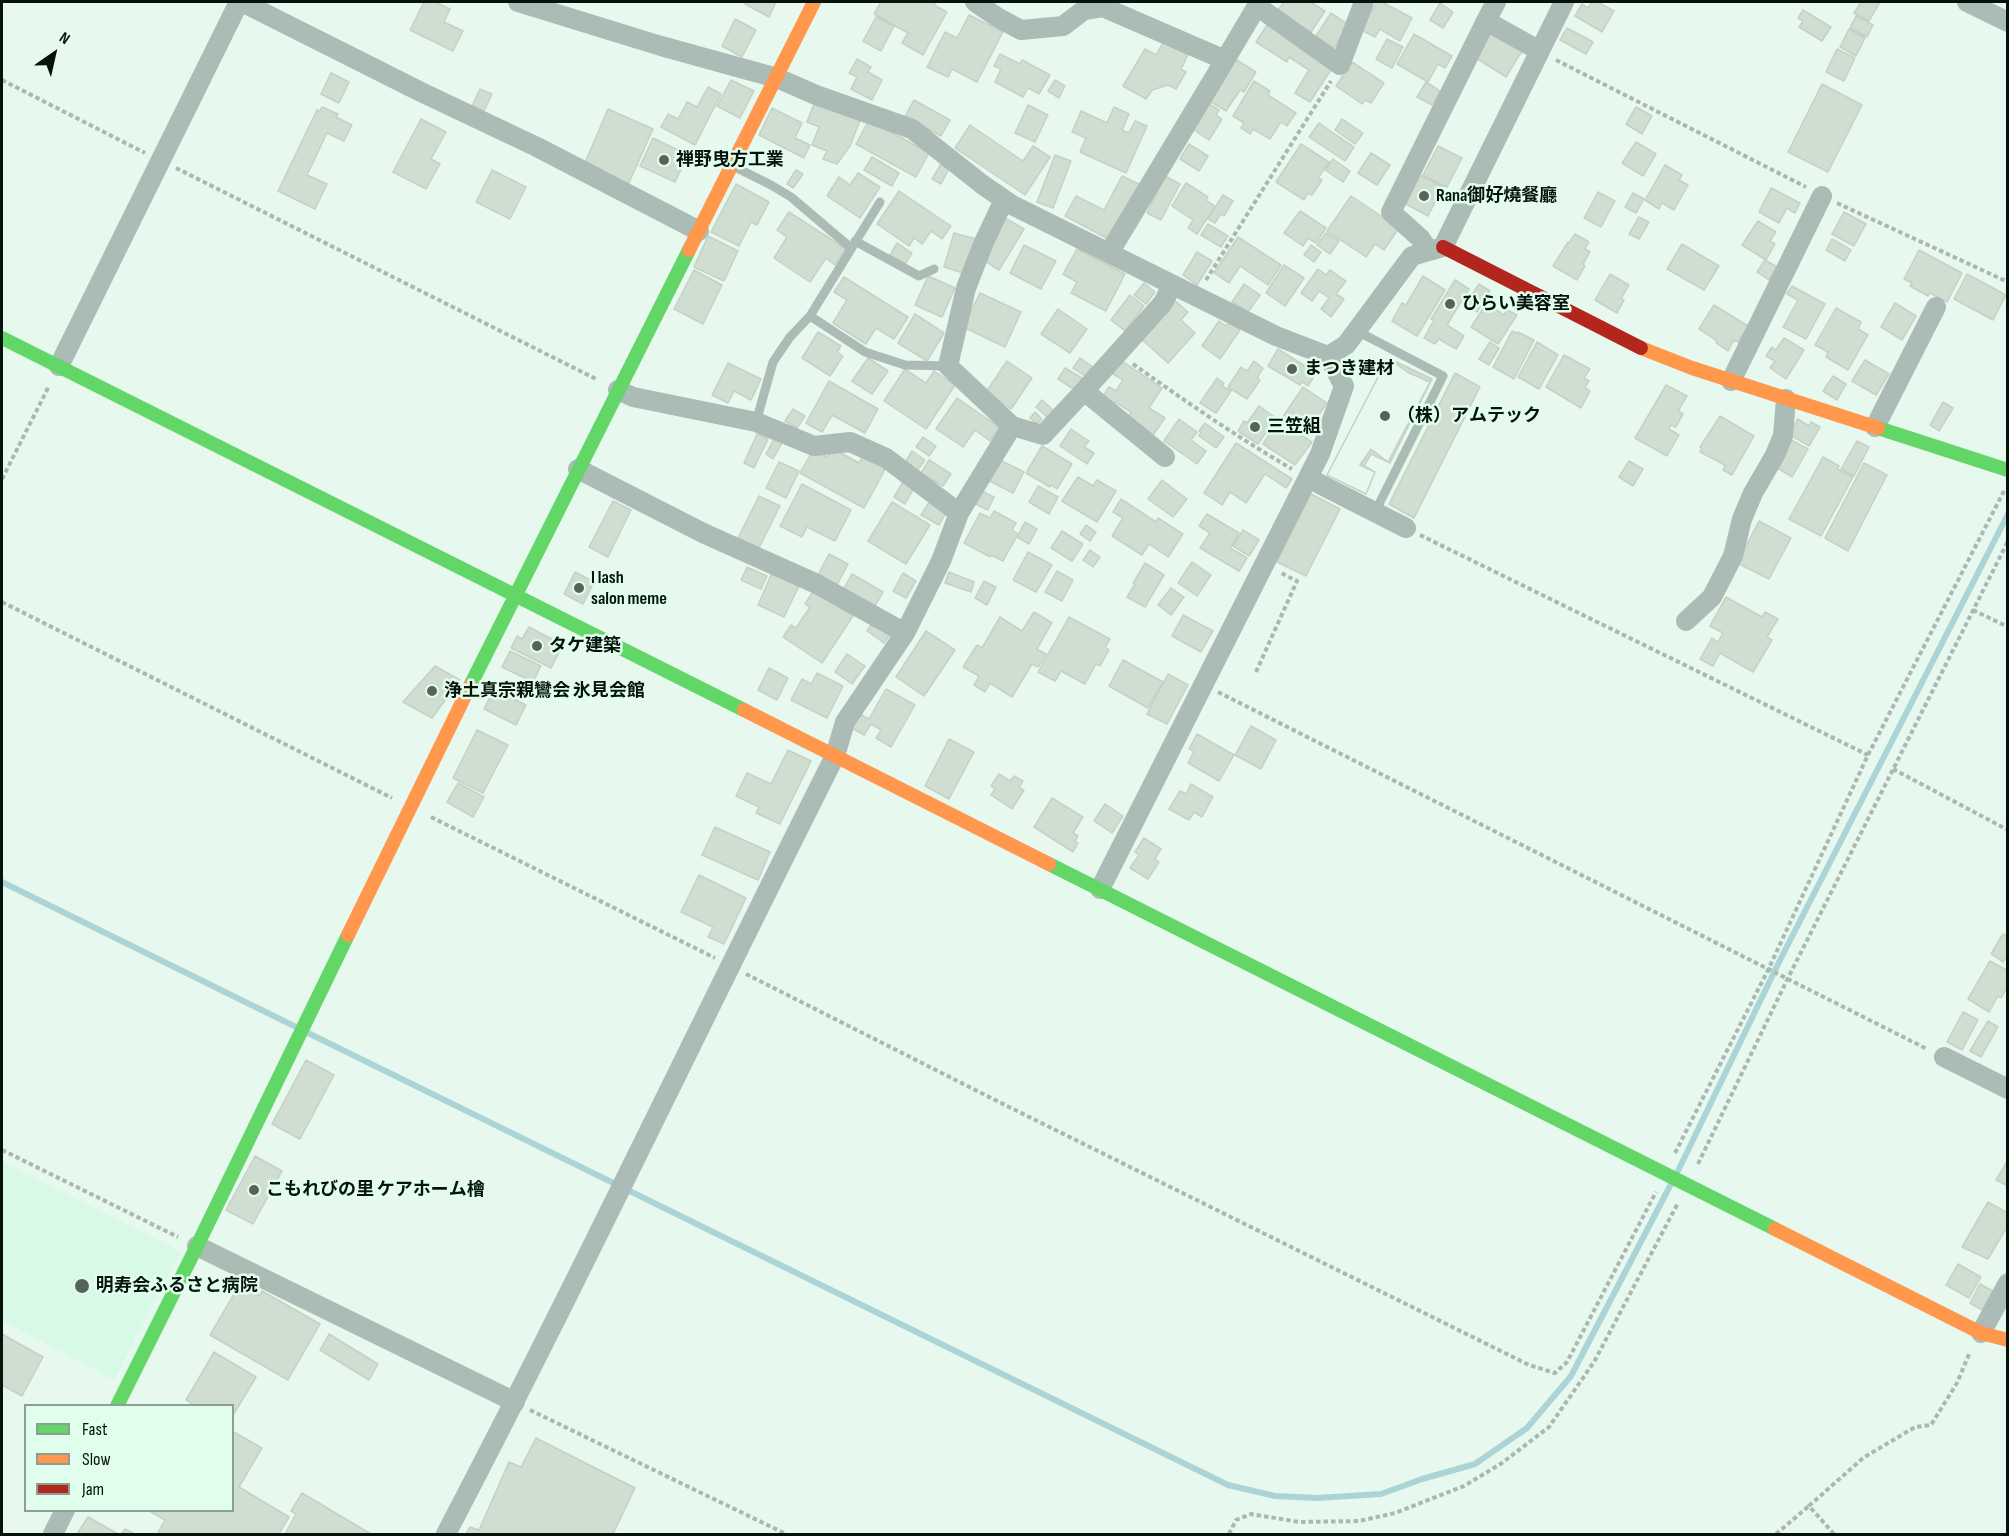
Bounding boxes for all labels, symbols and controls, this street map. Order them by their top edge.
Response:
north arrow [24,24,84,84]
text: N [55,28,73,49]
place label: 禅野曳方工業 [676,149,784,171]
marker: 禅野曳方工業 [657,153,671,167]
place label: Rana御好燒餐廳 [1436,185,1557,207]
marker: Rana御好燒餐廳 [1417,189,1431,203]
place label: ひらい美容室 [1462,293,1570,315]
marker: ひらい美容室 [1443,297,1457,311]
place label: まつき建材 [1304,358,1394,380]
marker: まつき建材 [1285,362,1299,376]
place label: （株）アムテック [1397,405,1541,427]
marker: （株）アムテック [1378,409,1392,423]
place label: 三笠組 [1267,416,1321,438]
marker: 三笠組 [1248,420,1262,434]
place label: I lash salon meme [591,567,667,610]
marker: I lash salon meme [572,581,586,595]
place label: タケ建築 [549,635,621,657]
marker: タケ建築 [530,639,544,653]
place label: 浄土真宗親鸞会 氷見会館 [444,680,645,702]
marker: 浄土真宗親鸞会 氷見会館 [425,684,439,698]
place label: こもれびの里 ケアホーム檜 [266,1179,485,1201]
marker: こもれびの里 ケアホーム檜 [247,1183,261,1197]
place label: 明寿会ふるさと病院 [96,1275,258,1297]
marker: 明寿会ふるさと病院 [73,1277,91,1295]
legend [24,1404,234,1512]
text: Fast [82,1419,107,1440]
text: Slow [82,1449,111,1470]
text: Jam [82,1479,104,1500]

